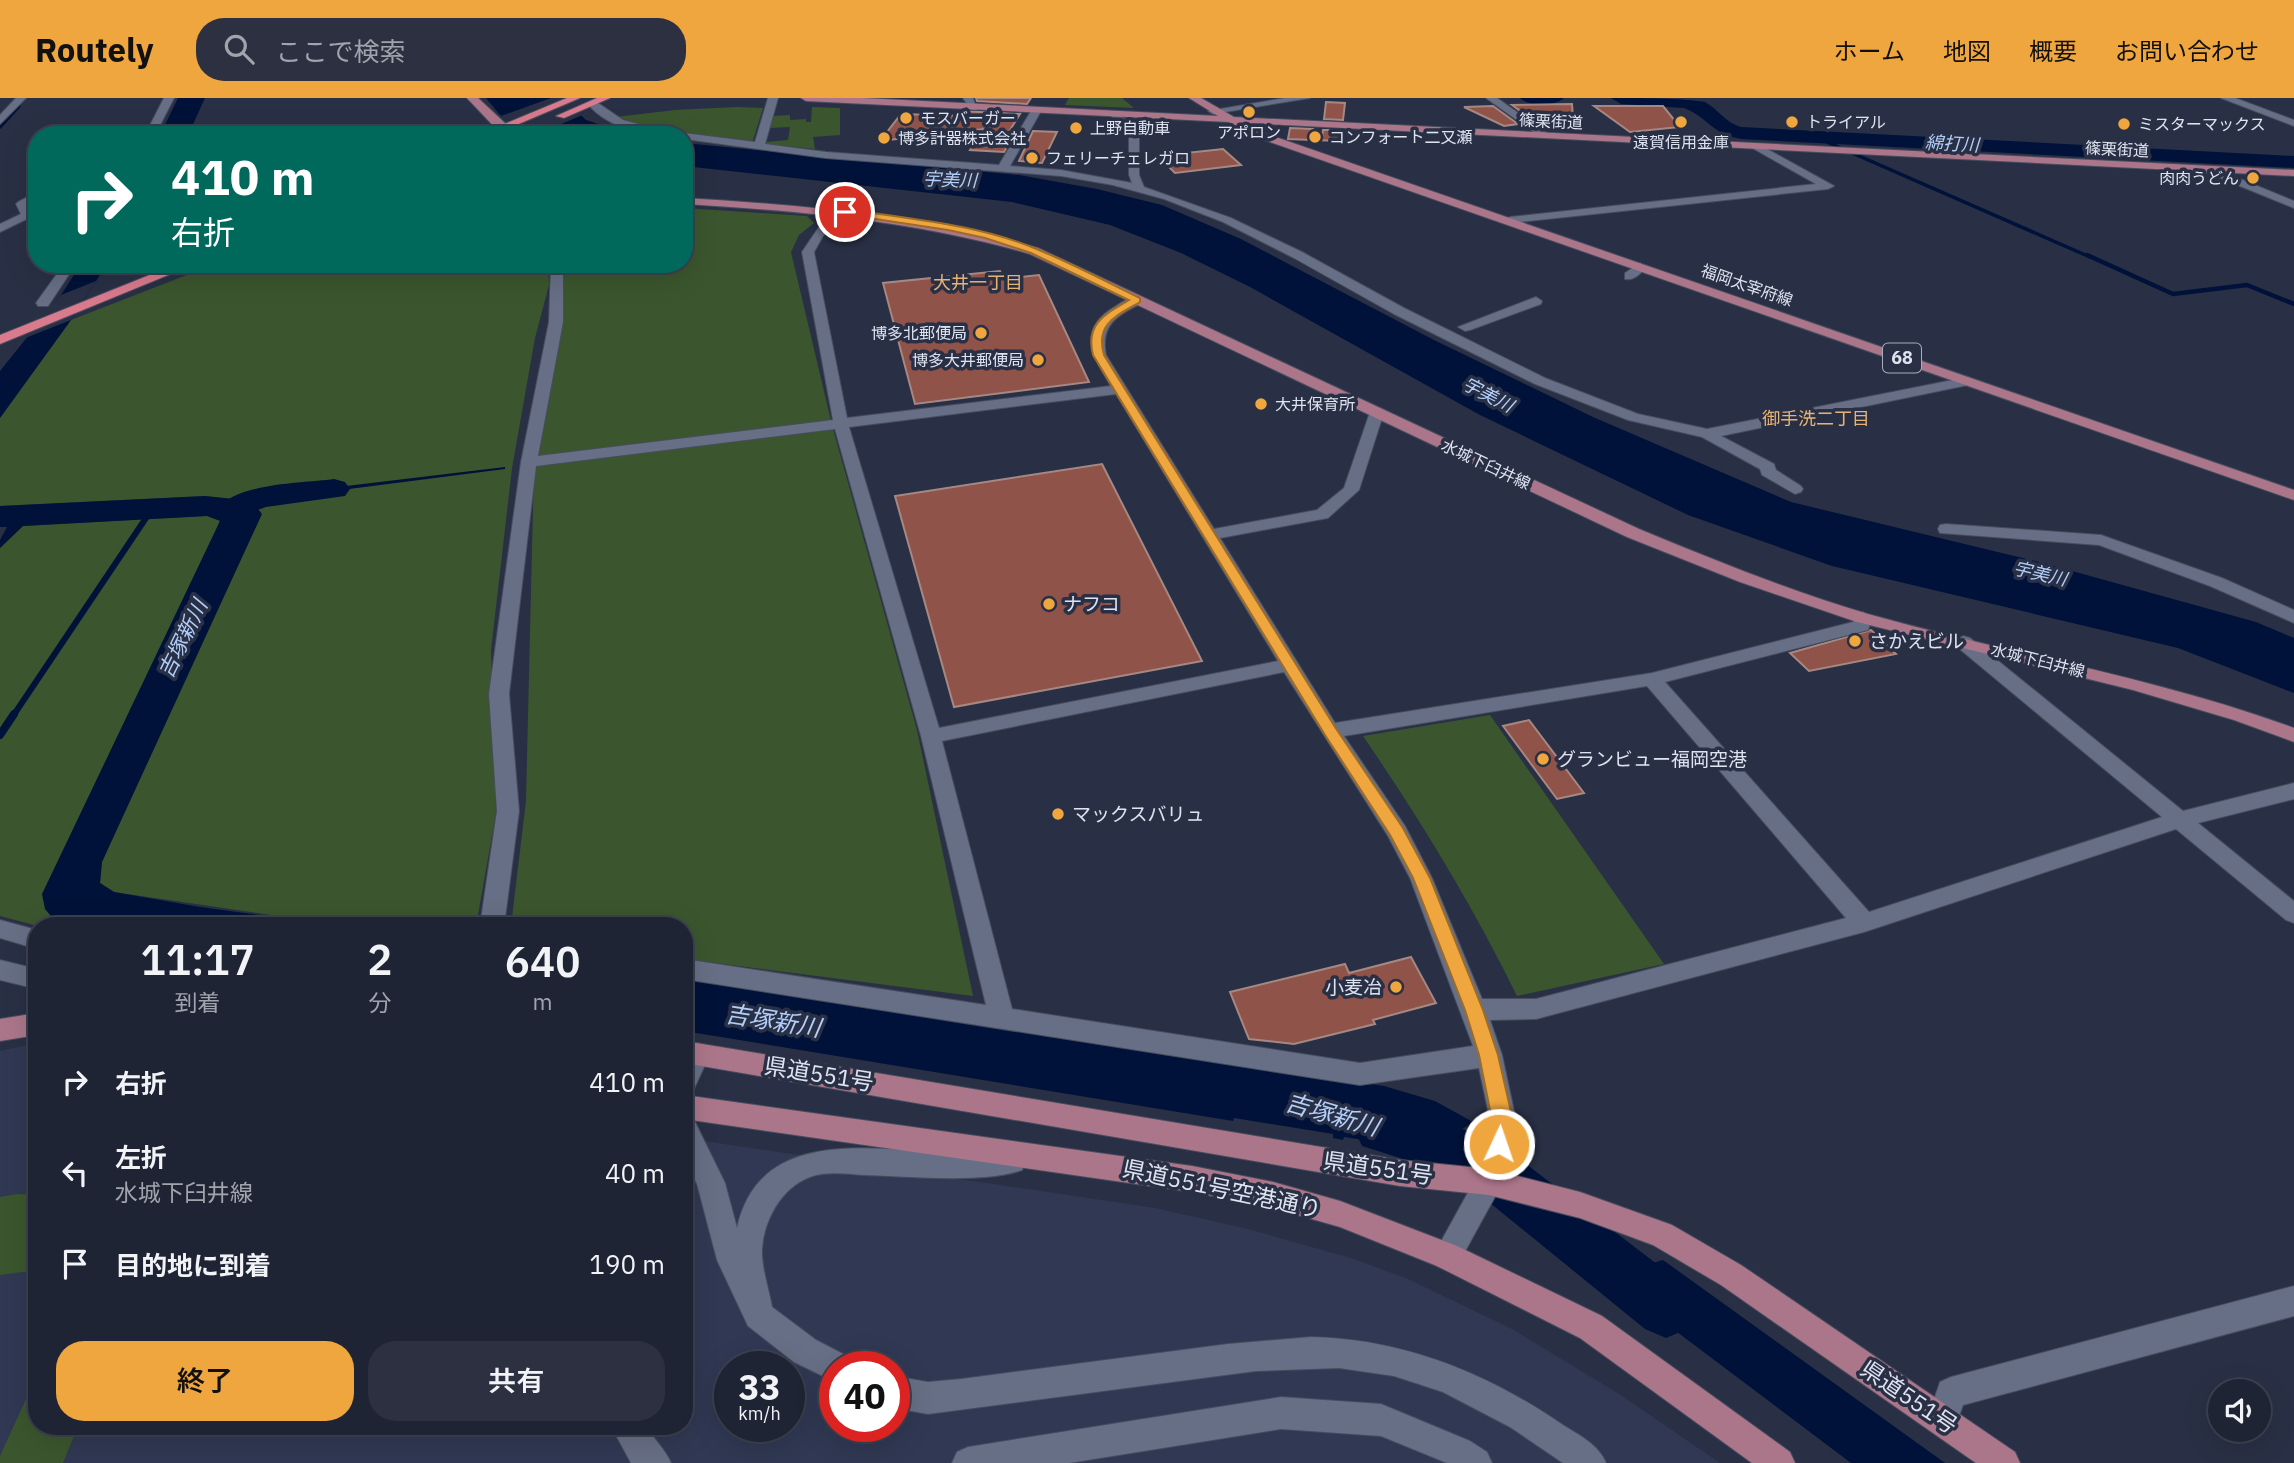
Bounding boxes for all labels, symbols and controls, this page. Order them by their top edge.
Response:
search box [196,18,686,81]
text: Routely [35,28,154,71]
icon: search [220,30,258,68]
text: ここで検索 [276,34,406,68]
text: ホーム [1834,35,1905,67]
text: 地図 [1943,35,1991,67]
text: 概要 [2029,35,2077,67]
text: お問い合わせ [2115,35,2259,67]
marker: アポロン [1241,104,1257,120]
place label: モスバーガー [920,108,1016,128]
street label: 篠栗街道 [1519,109,1583,133]
marker: モスバーガー [898,110,914,126]
place label: トライアル [1806,112,1886,132]
marker: 遠賀信用金庫 [1673,114,1689,130]
marker: トライアル [1784,114,1800,130]
place label: ミスターマックス [2138,114,2266,134]
marker: ミスターマックス [2116,116,2132,132]
place label: 上野自動車 [1090,118,1170,138]
marker: 上野自動車 [1068,120,1084,136]
place label: アポロン [1217,122,1281,142]
place label: コンフォート二又瀬 [1329,127,1473,147]
place label: 博多計器株式会社 [898,128,1026,148]
marker: コンフォート二又瀬 [1307,129,1323,145]
marker: 博多計器株式会社 [876,130,892,146]
water label: 綿打川 [1924,131,1982,157]
place label: 遠賀信用金庫 [1633,132,1729,152]
street label: 篠栗街道 [2085,137,2149,161]
text: 410 m [171,145,315,208]
place label: フェリーチェレガロ [1046,148,1190,168]
marker: フェリーチェレガロ [1024,150,1040,166]
icon: right [56,154,147,245]
water label: 宇美川 [923,167,979,192]
place label: 肉肉うどん [2159,168,2239,188]
marker: 肉肉うどん [2245,170,2261,186]
pin [815,182,875,242]
icon: arrive [826,193,864,231]
text: 右折 [171,211,235,253]
street label: 福岡太宰府線 [1698,260,1796,310]
district label: 大井一丁目 [933,271,1023,294]
place label: 博多北郵便局 [871,323,967,343]
marker: 博多北郵便局 [973,325,989,341]
road number: 68 [1883,344,1921,372]
place label: 博多大井郵便局 [912,350,1024,370]
marker: 博多大井郵便局 [1030,352,1046,368]
water label: 宇美川 [1459,372,1519,418]
place label: 大井保育所 [1275,394,1355,414]
marker: 大井保育所 [1253,396,1269,412]
district label: 御手洗二丁目 [1762,407,1870,430]
street label: 水城下臼井線 [1438,435,1534,493]
water label: 宇美川 [2011,556,2071,591]
place label: ナフコ [1063,592,1120,616]
water label: 吉塚新川 [151,593,214,682]
marker: ナフコ [1041,596,1057,612]
place label: さかえビル [1869,629,1964,653]
marker: さかえビル [1847,633,1863,649]
street label: 水城下臼井線 [1989,639,2087,681]
place label: グランビュー福岡空港 [1557,747,1747,771]
marker: グランビュー福岡空港 [1535,751,1551,767]
place label: マックスバリュ [1072,802,1204,826]
marker: マックスバリュ [1050,806,1066,822]
text: 11:17 [140,932,255,987]
text: 2 [367,932,392,987]
text: 640 [505,934,580,989]
place label: 小麦冶 [1325,975,1382,999]
marker: 小麦冶 [1388,979,1404,995]
text: m [533,986,553,1016]
text: 到着 [175,987,221,1017]
text: 分 [368,987,391,1017]
water label: 吉塚新川 [723,997,826,1044]
street label: 県道551号 [762,1050,876,1096]
icon: right [56,1063,94,1101]
text: 410 m [589,1065,665,1099]
text: 右折 [115,1066,167,1100]
water label: 吉塚新川 [1282,1085,1386,1143]
position arrow [1462,1107,1536,1181]
text: 左折 [115,1140,167,1174]
street label: 県道551号 [1321,1144,1435,1190]
street label: 県道551号空港通り [1120,1152,1324,1224]
icon: left [56,1154,94,1192]
text: 40 m [605,1156,665,1190]
text: 水城下臼井線 [115,1177,253,1207]
icon: arrive [56,1245,94,1283]
text: 190 m [589,1247,665,1281]
text: 目的地に到着 [115,1248,271,1282]
button: 終了 [56,1341,354,1421]
button: 共有 [368,1341,665,1421]
speed limit sign: 40 [819,1351,910,1442]
street label: 県道551号 [1855,1353,1964,1439]
text: 33 [738,1364,781,1410]
map controls [2208,1379,2271,1442]
button: sound [2208,1379,2271,1442]
text: km/h [738,1402,781,1425]

